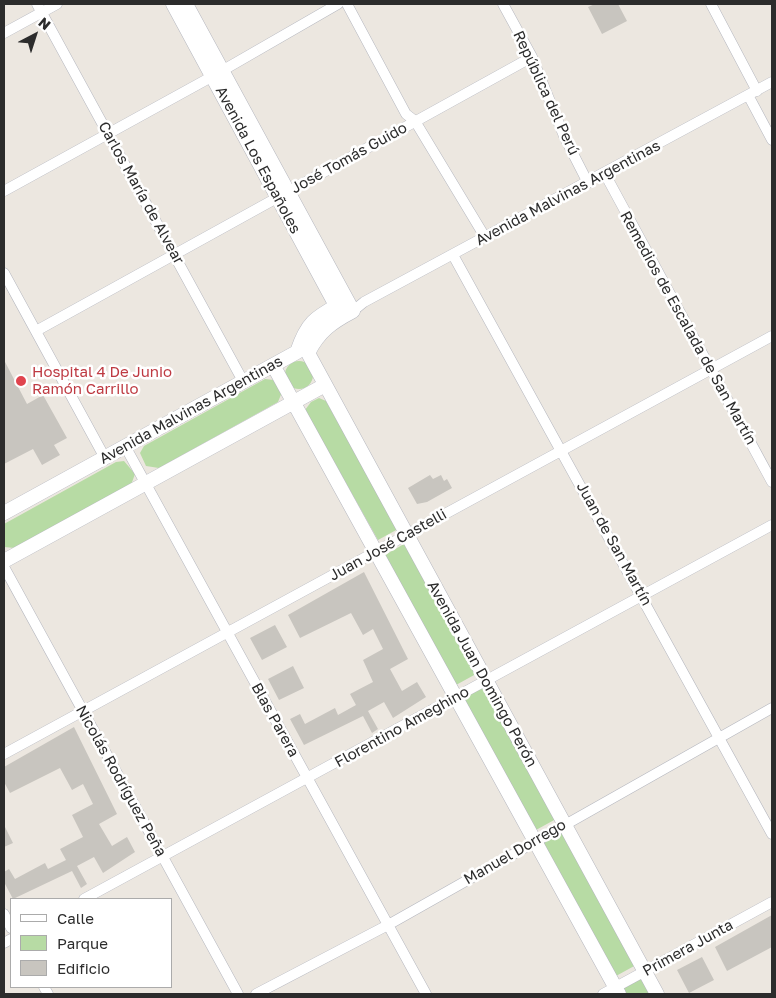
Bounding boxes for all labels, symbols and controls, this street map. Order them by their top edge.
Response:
north arrow [10,10,60,60]
text: N [35,13,54,33]
street label: República del Perú [509,28,583,158]
street label: Avenida Los Españoles [212,83,304,237]
street label: Carlos María de Alvear [94,118,188,268]
street label: José Tomás Guido [288,119,410,197]
street label: Avenida Malvinas Argentinas [472,137,664,249]
street label: Remedios de Escalada de San Martín [616,208,760,448]
street label: Avenida Malvinas Argentinas [96,352,286,468]
place label: Hospital 4 De Junio Ramón Carrillo [32,363,172,398]
marker: Hospital 4 De Junio Ramón Carrillo [14,374,28,388]
street label: Juan de San Martín [573,479,655,609]
street label: Juan José Castelli [326,505,450,585]
street label: Avenida Juan Domingo Perón [423,578,541,770]
street label: Blas Parera [247,680,303,760]
street label: Florentino Ameghino [332,683,472,771]
street label: Nicolás Rodríguez Peña [72,702,170,860]
street label: Manuel Dorrego [461,815,569,889]
legend [10,898,172,988]
text: Calle [57,909,94,927]
street label: Primera Junta [640,916,736,980]
text: Parque [57,934,108,952]
text: Edificio [57,959,110,977]

